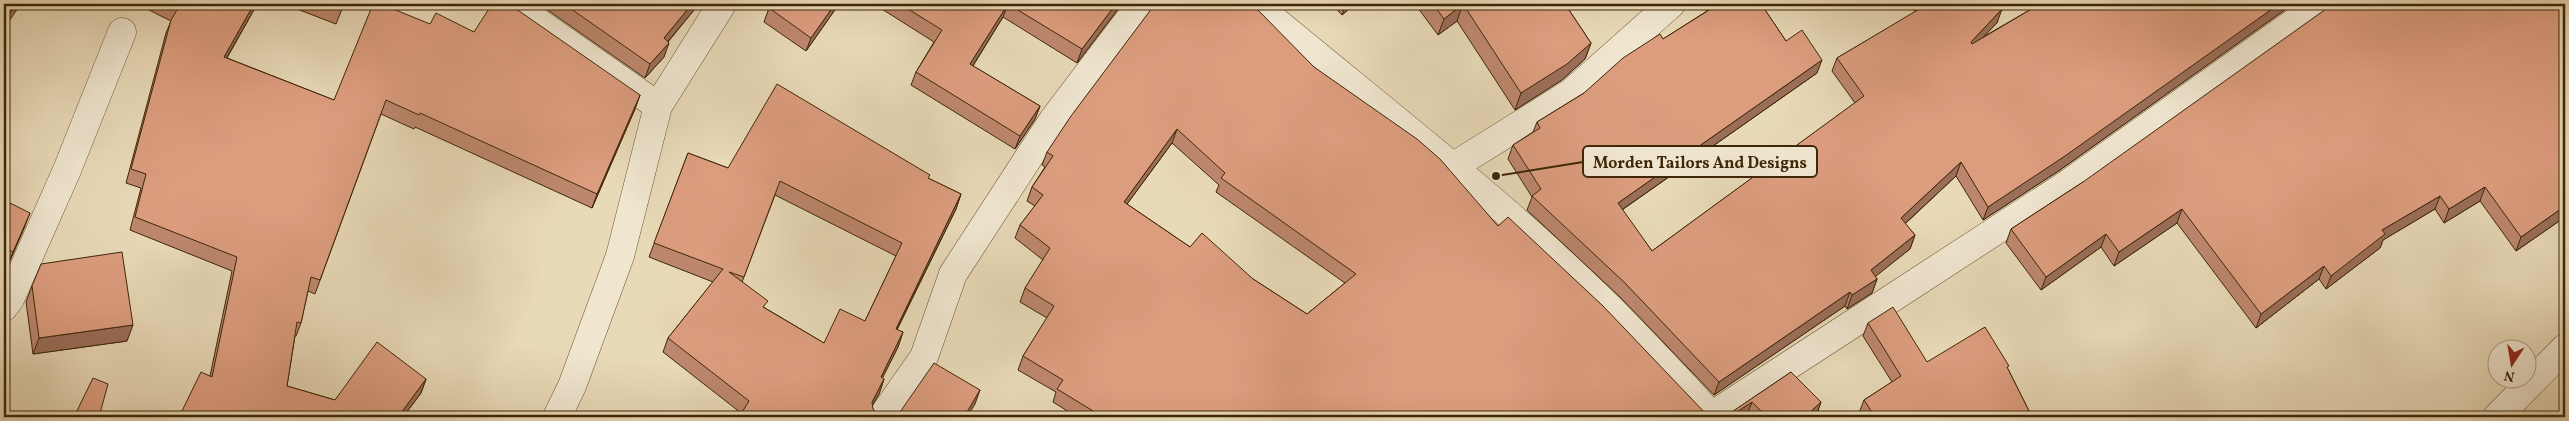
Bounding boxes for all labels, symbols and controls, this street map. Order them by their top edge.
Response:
callout: Morden Tailors And Designs [1583,146,1817,177]
text: Morden Tailors And Designs [1593,153,1807,175]
north arrow [2486,338,2536,388]
text: N [2503,365,2517,386]

